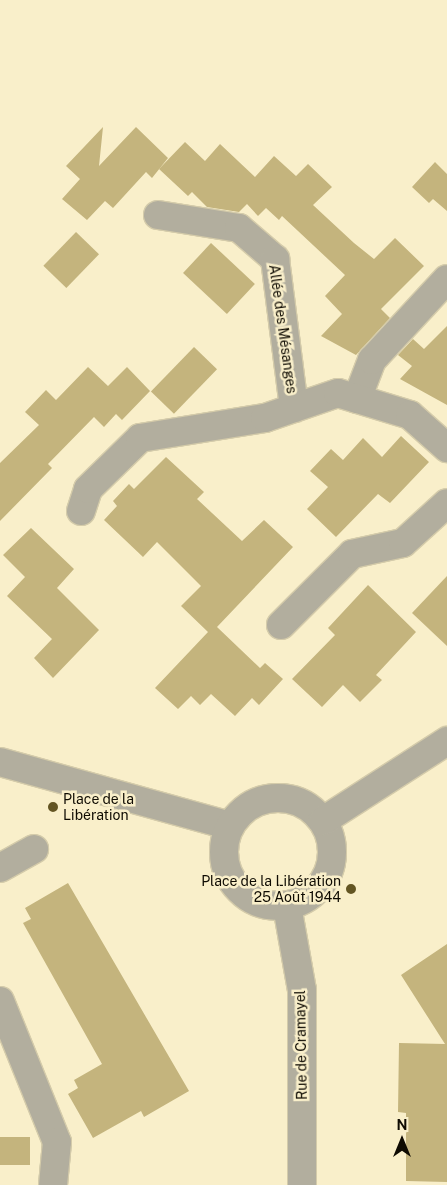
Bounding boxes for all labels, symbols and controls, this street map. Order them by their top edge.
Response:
street label: Allée des Mésanges [266,263,300,395]
place label: Place de la Libération [63,791,134,824]
marker: Place de la Libération [47,801,59,813]
place label: Place de la Libération 25 Août 1944 [201,873,341,906]
marker: Place de la Libération 25 Août 1944 [345,883,357,895]
street label: Rue de Cramayel [292,990,310,1100]
north arrow [377,1115,427,1165]
text: N [397,1117,407,1133]

